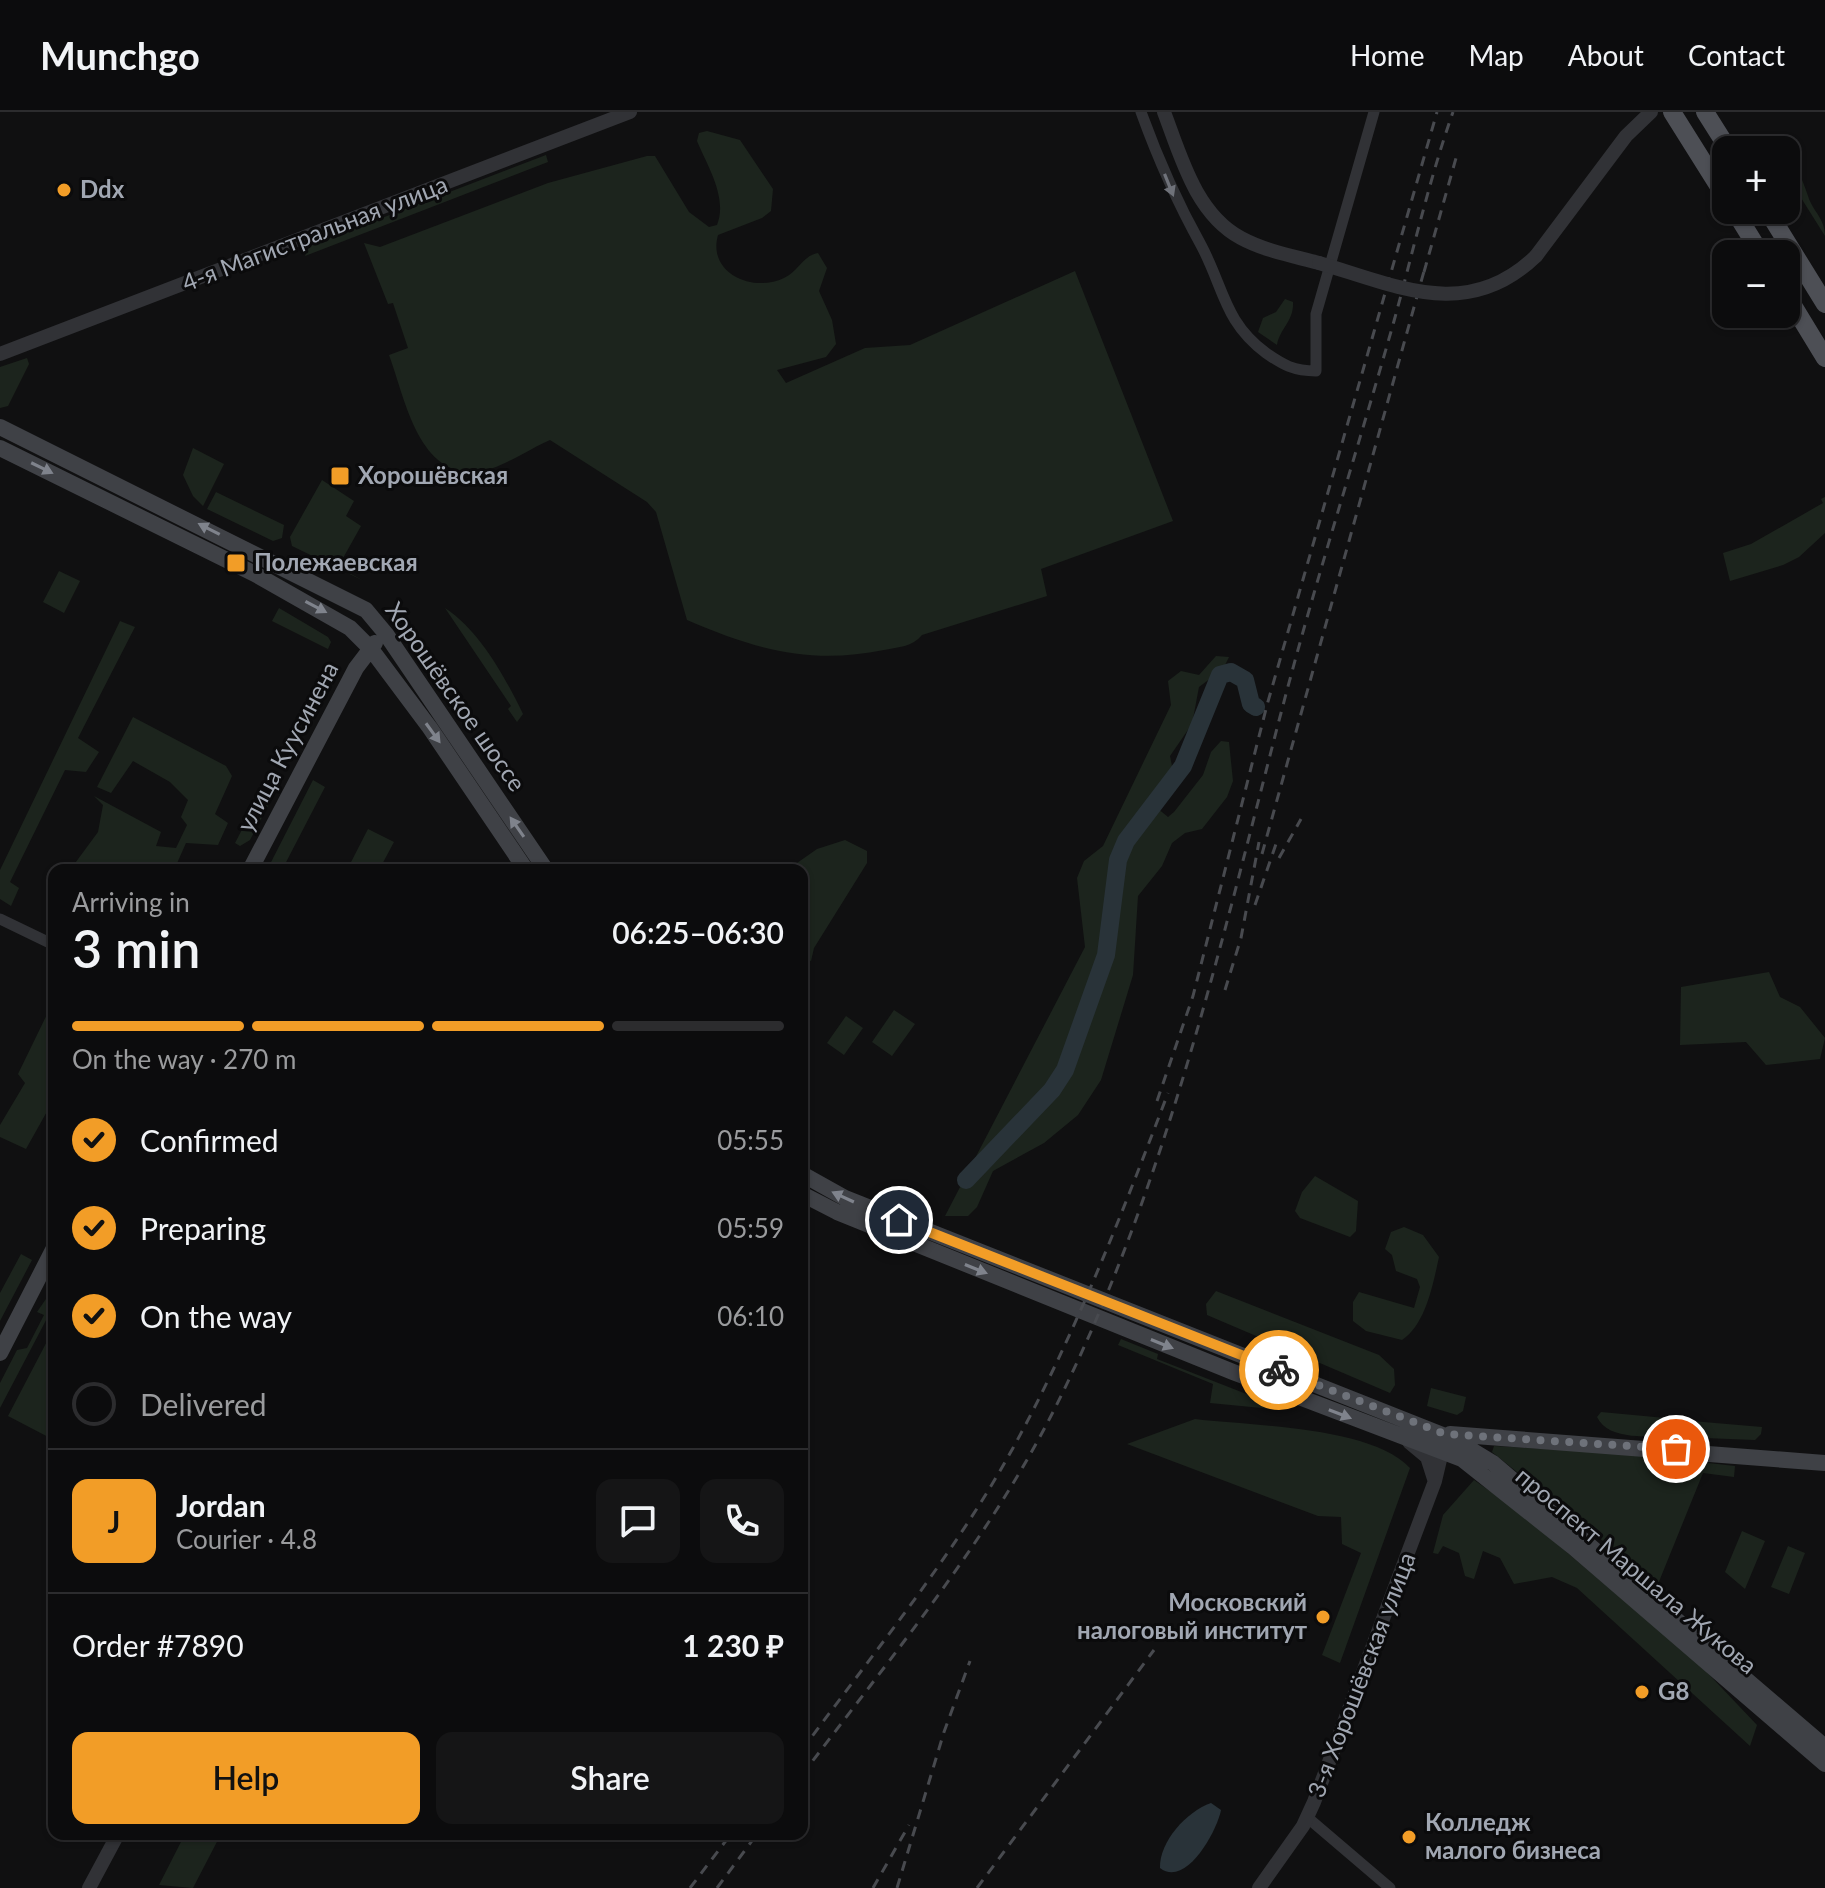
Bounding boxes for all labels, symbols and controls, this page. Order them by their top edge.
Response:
text: Munchgo [40,32,200,78]
text: Home [1350,38,1425,72]
text: Map [1469,38,1524,72]
text: About [1568,38,1644,72]
text: Contact [1688,38,1785,72]
map controls [1712,136,1800,328]
button: + [1712,136,1800,224]
street label: 4-я Магистральная улица [178,169,451,297]
one-way arrow [1163,173,1176,197]
place label: Ddx [80,174,125,203]
marker: Ddx [55,181,73,199]
button: − [1712,240,1800,328]
place label: Хорошёвская [358,460,508,489]
one-way arrow [30,461,53,475]
marker: Хорошёвская [329,465,351,487]
one-way arrow [197,522,220,536]
place label: Полежаевская [254,547,418,576]
marker: Полежаевская [225,552,247,574]
street label: Хорошёвское шоссе [380,596,532,796]
one-way arrow [305,600,327,614]
street label: улица Куусинена [230,657,344,836]
one-way arrow [425,722,440,743]
one-way arrow [510,817,525,838]
text: Arriving in [72,886,190,918]
text: 06:25–06:30 [612,914,784,950]
text: 3 min [72,917,200,979]
text: On the way · 270 m [72,1043,296,1075]
icon: check [72,1118,116,1162]
text: Confirmed [140,1122,279,1158]
text: 05:55 [717,1124,784,1156]
pin [865,1186,933,1254]
one-way arrow [832,1190,855,1204]
icon: home [877,1198,921,1242]
icon: check [72,1206,116,1250]
text: Preparing [140,1210,266,1246]
text: 05:59 [717,1212,784,1244]
one-way arrow [964,1262,988,1275]
icon: check [72,1294,116,1338]
text: On the way [140,1298,292,1334]
text: 06:10 [717,1300,784,1332]
courier [1239,1330,1319,1410]
one-way arrow [1150,1338,1174,1351]
icon: bike [1257,1348,1301,1392]
text: Delivered [140,1386,267,1422]
one-way arrow [1328,1408,1352,1421]
pin [1642,1415,1710,1483]
icon: bag [1654,1427,1698,1471]
street label: проспект Маршала Жукова [1511,1461,1763,1679]
button: chat [596,1479,680,1563]
button: phone [700,1479,784,1563]
text: Jordan [176,1487,266,1523]
text: J [108,1503,120,1539]
text: Courier · 4.8 [176,1523,317,1555]
street label: 3-я Хорошёвская улица [1301,1548,1421,1801]
place label: Московский налоговый институт [1077,1587,1308,1644]
marker: Московский налоговый институт [1314,1608,1332,1626]
text: Order #7890 [72,1627,244,1663]
text: 1 230 ₽ [682,1627,784,1663]
place label: G8 [1658,1676,1689,1705]
marker: G8 [1633,1683,1651,1701]
button: Help [72,1732,420,1824]
button: Share [436,1732,784,1824]
place label: Колледж малого бизнеса [1425,1807,1601,1864]
marker: Колледж малого бизнеса [1400,1828,1418,1846]

